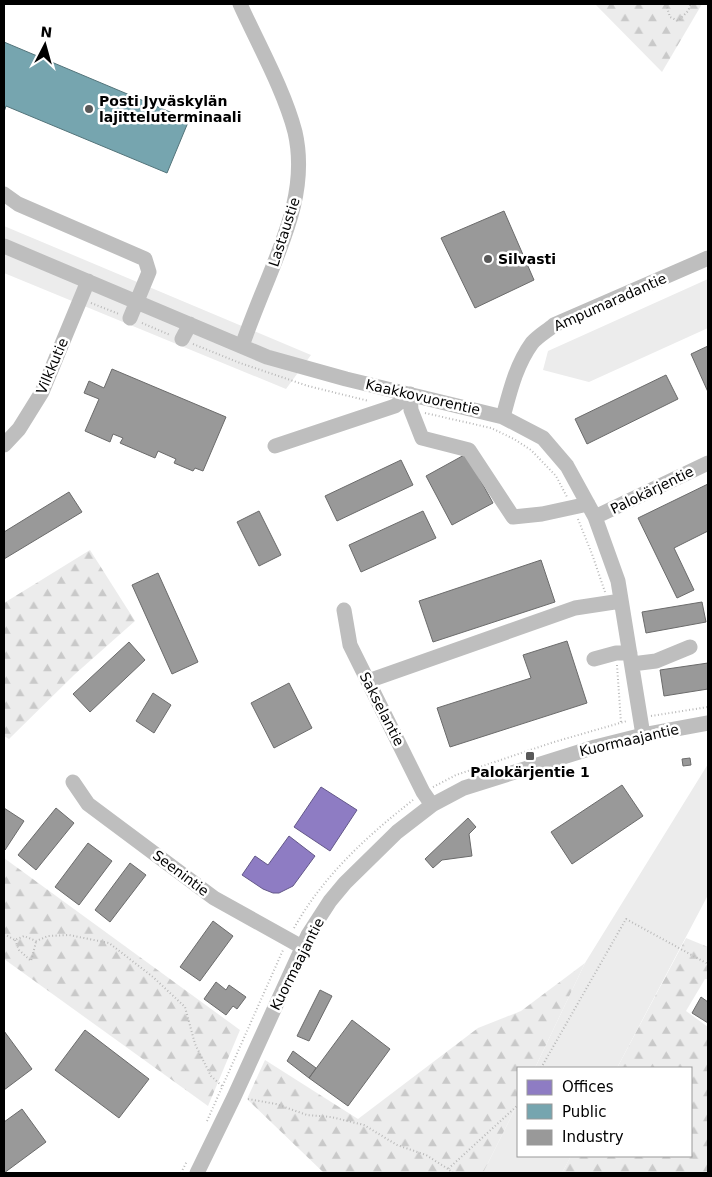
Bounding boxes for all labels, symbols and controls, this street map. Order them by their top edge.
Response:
north arrow [20,20,70,70]
text: N [40,24,53,41]
place label: Posti Jyväskylän lajitteluterminaali [99,93,241,125]
marker: Posti Jyväskylän lajitteluterminaali [83,103,95,115]
street label: Lastaustie [265,195,303,269]
place label: Silvasti [498,251,556,267]
marker: Silvasti [482,253,494,265]
street label: Ampumaradantie [551,270,669,334]
street label: Vilkkutie [33,335,71,397]
street label: Kaakkovuorentie [364,376,482,418]
street label: Palokärjentie [608,463,696,517]
street label: Sakselantie [357,669,407,749]
street label: Kuormaajantie [578,721,680,759]
marker: Palokärjentie 1 [524,750,536,762]
place label: Palokärjentie 1 [470,764,590,780]
street label: Seenintie [150,847,212,899]
street label: Kuormaajantie [267,915,327,1013]
legend [517,1067,692,1157]
text: Offices [562,1078,614,1096]
text: Public [562,1103,606,1121]
text: Industry [562,1128,624,1146]

